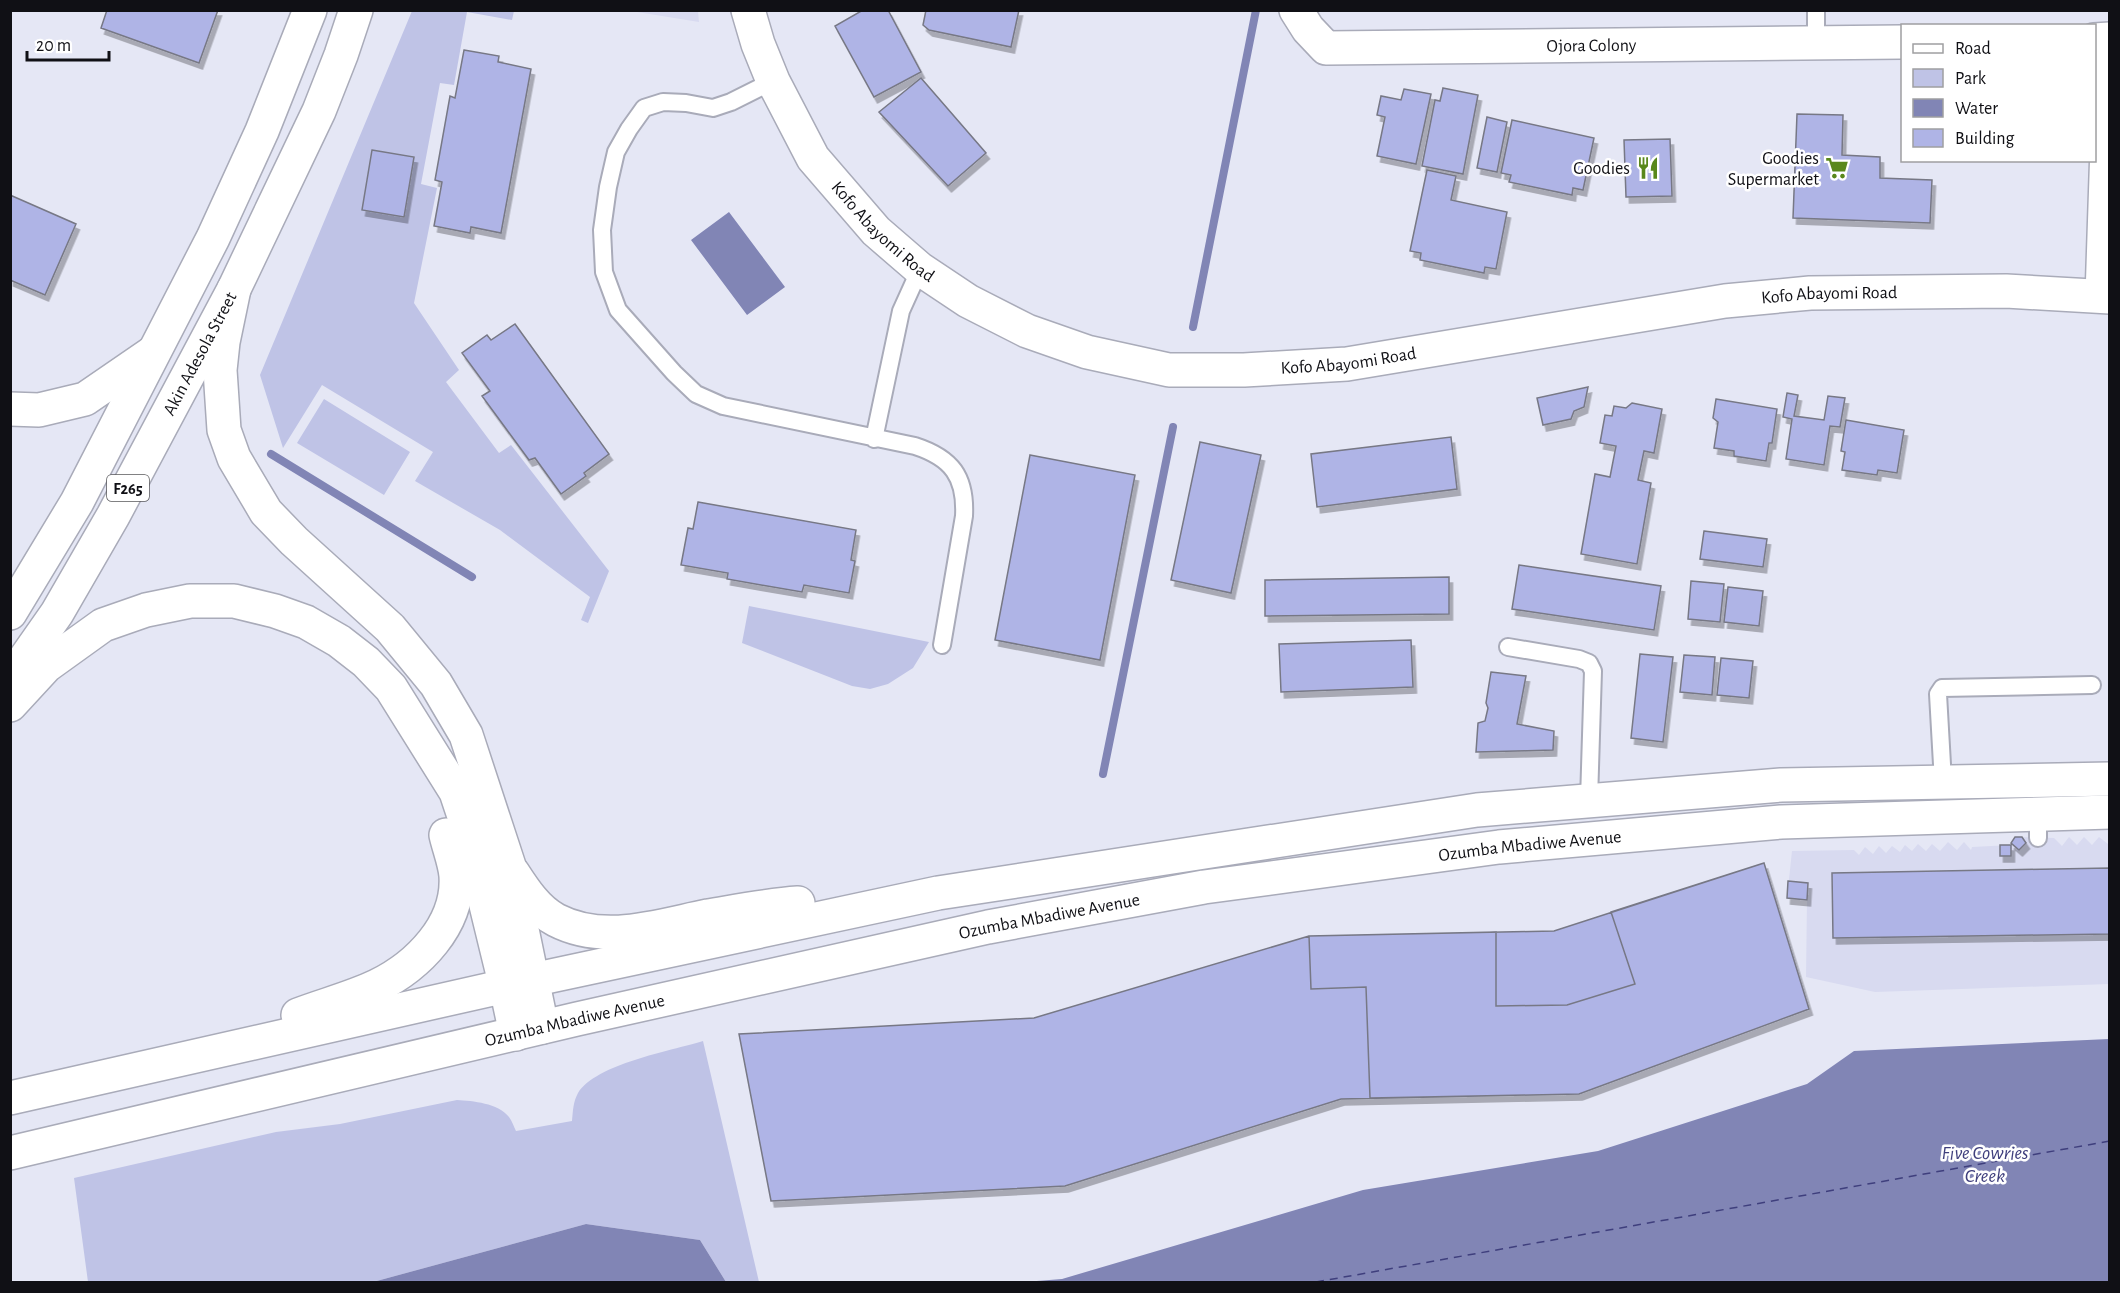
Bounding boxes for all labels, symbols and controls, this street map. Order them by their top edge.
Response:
scale bar [27,24,110,62]
legend [1901,24,2096,162]
text: 20 m [36,37,71,55]
street label: Ojora Colony [1546,37,1637,56]
text: Road [1955,40,1991,58]
text: Park [1955,70,1987,88]
text: Water [1955,100,1998,118]
text: Building [1955,130,2015,148]
place label: Goodies Supermarket [1728,150,1819,189]
restaurant icon: Goodies [1635,155,1661,181]
supermarket icon: Goodies Supermarket [1824,155,1850,181]
place label: Goodies [1573,160,1630,178]
street label: Kofo Abayomi Road [827,178,937,286]
street label: Kofo Abayomi Road [1760,284,1897,308]
street label: Akin Adesola Street [160,289,241,419]
street label: Kofo Abayomi Road [1280,345,1418,378]
road number: F265 [107,475,149,501]
street label: Ozumba Mbadiwe Avenue [1437,828,1622,865]
street label: Ozumba Mbadiwe Avenue [957,891,1141,943]
street label: Ozumba Mbadiwe Avenue [483,992,666,1050]
water label: Five Cowries Creek [1942,1143,2029,1186]

